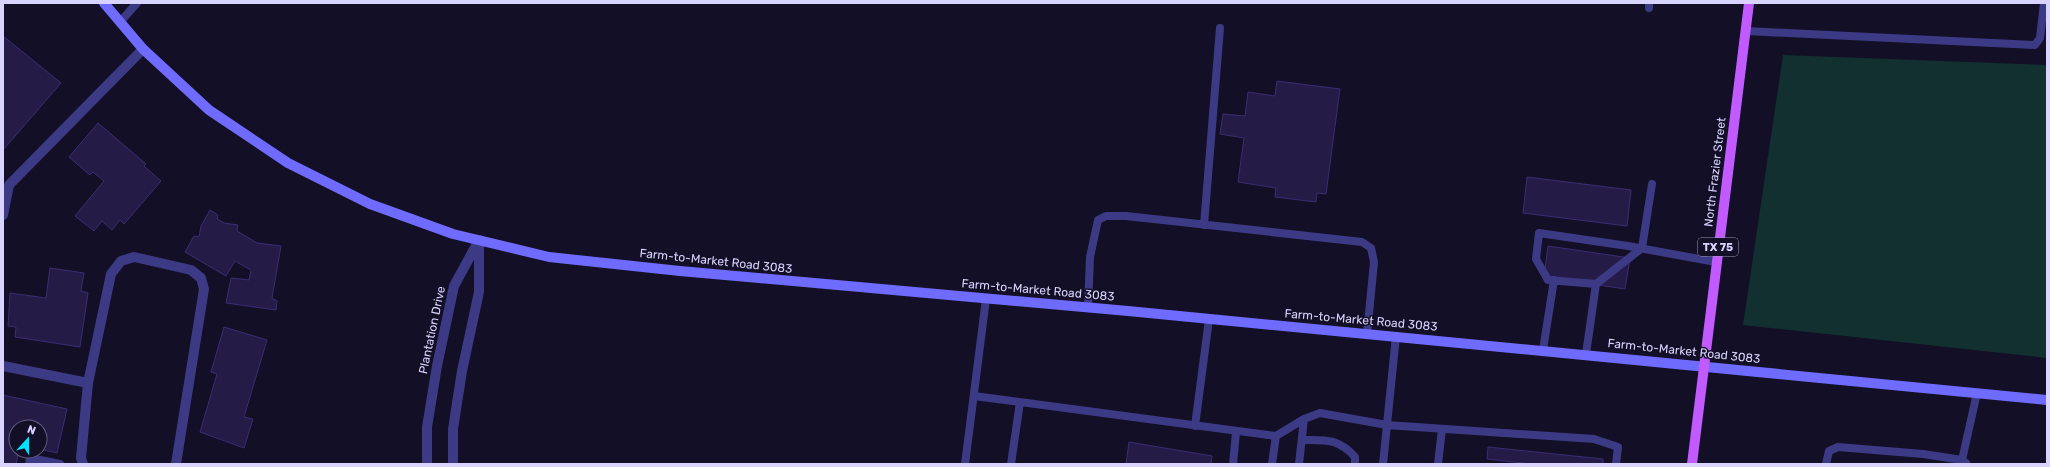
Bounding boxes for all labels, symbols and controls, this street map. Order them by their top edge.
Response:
street label: North Frazier Street [1701,116,1729,228]
road number: TX 75 [1698,238,1738,256]
street label: Farm-to-Market Road 3083 [639,246,793,276]
street label: Farm-to-Market Road 3083 [961,276,1115,304]
street label: Plantation Drive [416,285,448,375]
street label: Farm-to-Market Road 3083 [1284,306,1438,334]
street label: Farm-to-Market Road 3083 [1607,336,1761,366]
north arrow [8,419,48,459]
text: N [25,423,38,438]

